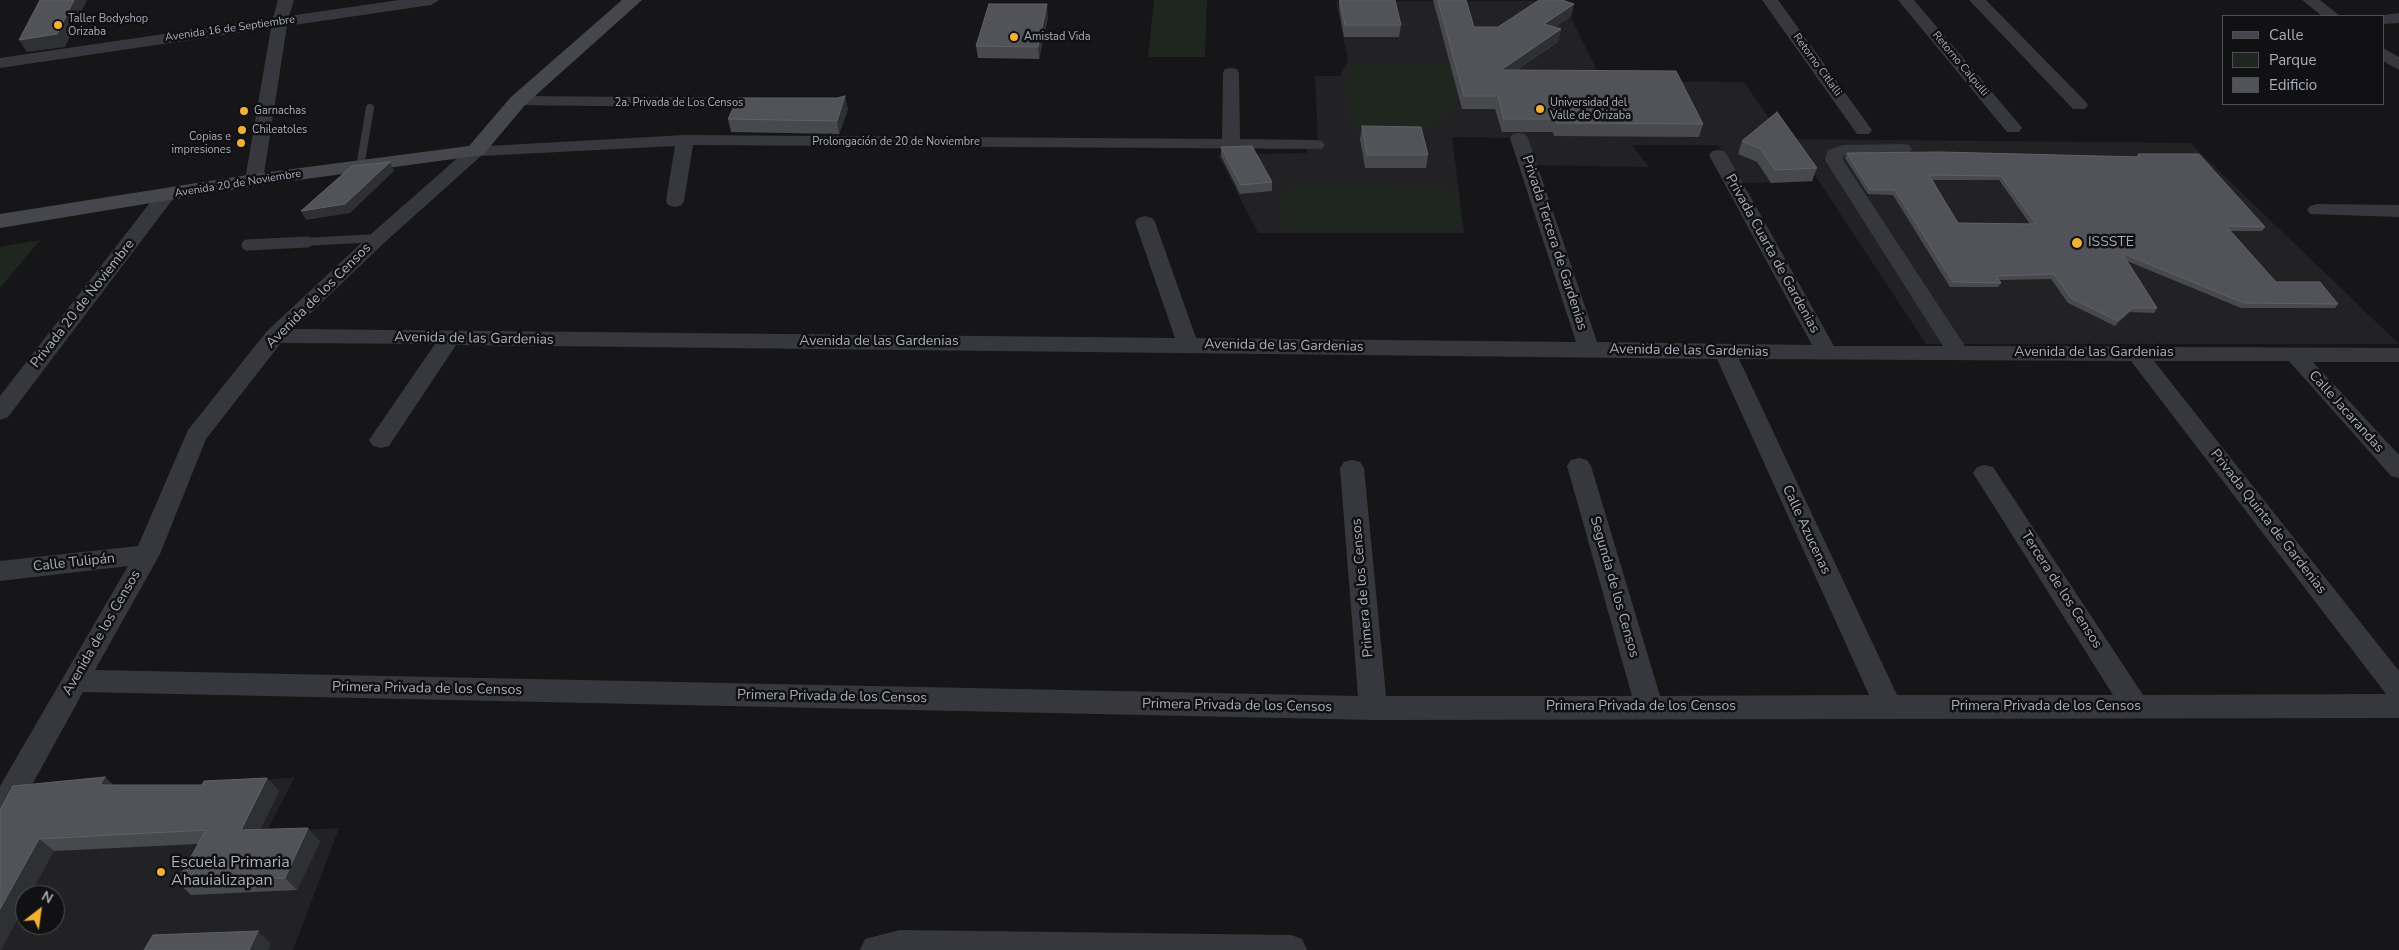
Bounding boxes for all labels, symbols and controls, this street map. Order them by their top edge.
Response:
place label: Taller Bodyshop Orizaba [68,12,148,38]
street label: Avenida 16 de Septiembre [164,13,296,45]
legend [2222,15,2384,105]
marker: Taller Bodyshop Orizaba [52,19,64,31]
text: Calle [2269,25,2304,45]
street label: Retorno Calpulli [1929,29,1991,99]
place label: Amistad Vida [1024,30,1091,44]
marker: Amistad Vida [1008,31,1020,43]
street label: Retorno Citlalli [1790,31,1844,99]
text: Parque [2269,50,2317,70]
text: Edificio [2269,75,2317,95]
street label: 2a. Privada de Los Censos [615,96,743,110]
place label: Universidad del Valle de Orizaba [1550,96,1631,122]
marker: Universidad del Valle de Orizaba [1534,103,1546,115]
place label: Garnachas [254,104,306,118]
marker: Garnachas [238,105,250,117]
place label: Chileatoles [252,123,307,137]
marker: Chileatoles [236,124,248,136]
place label: Copias e impresiones [172,130,231,156]
street label: Prolongación de 20 de Noviembre [812,135,980,149]
marker: Copias e impresiones [235,137,247,149]
street label: Privada Tercera de Gardenias [1518,153,1590,333]
street label: Avenida 20 de Noviembre [174,167,302,201]
street label: Privada Cuarta de Gardenias [1721,172,1823,336]
place label: ISSSTE [2088,235,2134,251]
street label: Privada 20 de Noviembre [28,236,138,372]
marker: ISSSTE [2070,236,2084,250]
street label: Avenida de los Censos [263,240,375,352]
street label: Avenida de las Gardenias [394,329,554,349]
street label: Avenida de las Gardenias [799,334,959,350]
street label: Avenida de las Gardenias [1204,336,1364,356]
street label: Avenida de las Gardenias [1609,341,1769,361]
street label: Avenida de las Gardenias [2014,345,2174,361]
street label: Calle Jacarandas [2305,368,2387,456]
street label: Privada Quinta de Gardenias [2206,446,2330,598]
street label: Calle Azucenas [1778,483,1834,577]
street label: Segunda de los Censos [1586,514,1642,660]
street label: Primera de los Censos [1349,518,1377,658]
street label: Tercera de los Censos [2017,528,2105,652]
street label: Calle Tulipán [32,550,116,576]
street label: Avenida de los Censos [59,567,145,699]
street label: Primera Privada de los Censos [332,679,522,699]
street label: Primera Privada de los Censos [737,687,927,707]
street label: Primera Privada de los Censos [1142,696,1332,716]
street label: Primera Privada de los Censos [1546,699,1736,715]
street label: Primera Privada de los Censos [1951,699,2141,715]
place label: Escuela Primaria Ahauializapan [171,853,290,891]
marker: Escuela Primaria Ahauializapan [155,866,167,878]
north arrow [15,885,65,935]
text: N [38,887,57,908]

